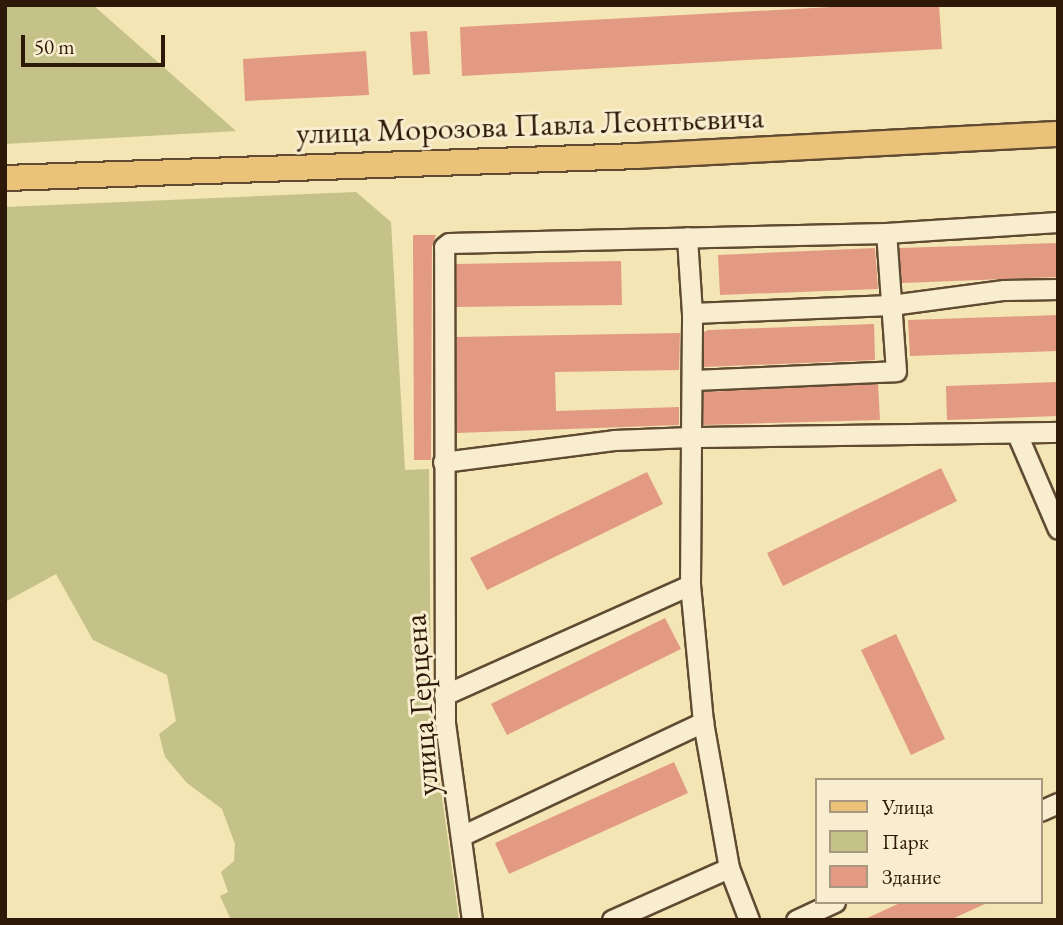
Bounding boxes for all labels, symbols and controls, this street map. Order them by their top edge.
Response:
scale bar [24,21,168,65]
text: 50 m [34,33,75,60]
street label: улица Морозова Павла Леонтьевича [295,98,765,152]
street label: улица Герцена [395,613,447,797]
legend [814,778,1042,904]
text: Улица [882,793,934,820]
text: Парк [882,828,929,855]
text: Здание [882,863,941,890]

